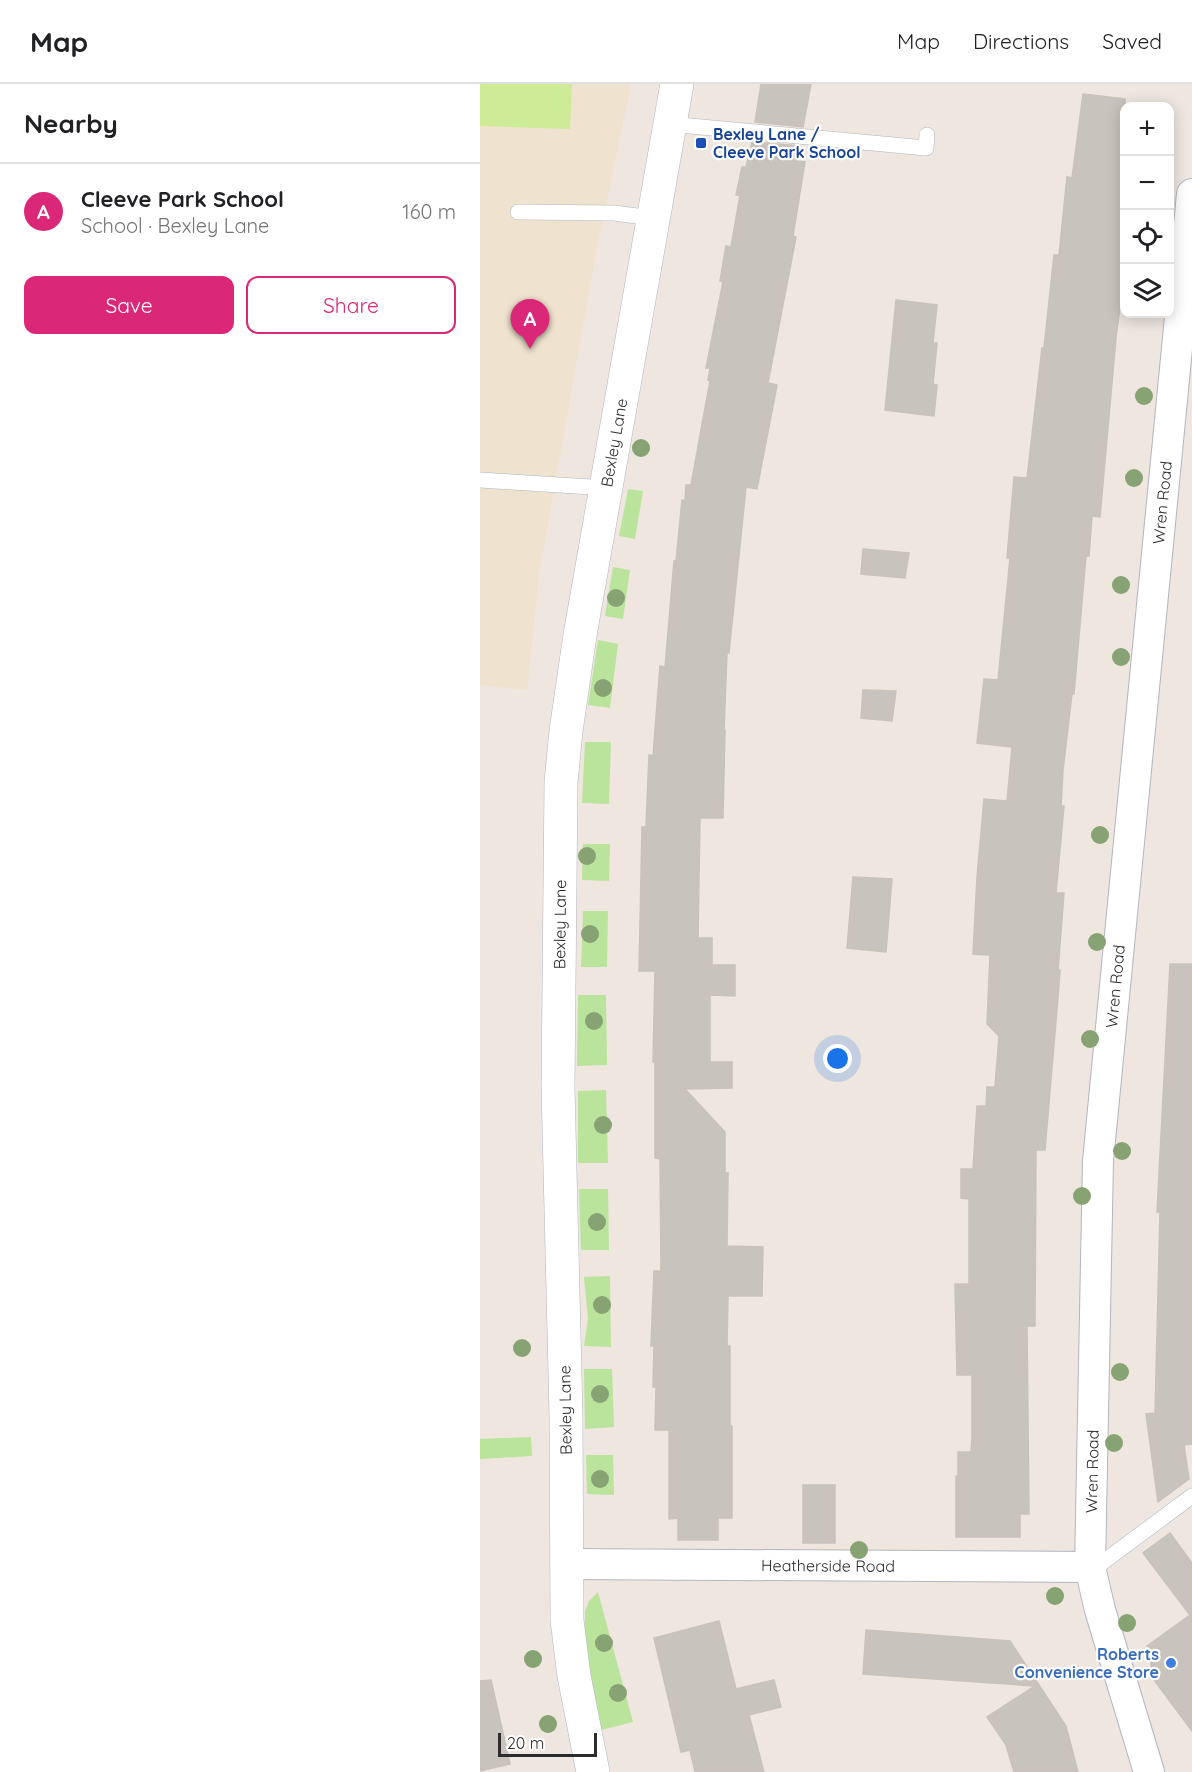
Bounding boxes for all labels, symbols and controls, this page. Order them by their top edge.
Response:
text: Map [30,24,88,59]
text: Map [897,28,940,54]
text: Directions [973,28,1069,54]
text: Saved [1102,28,1162,54]
map controls [1120,102,1174,318]
button: + [1120,102,1174,156]
text: Nearby [24,107,118,140]
place label: Bexley Lane / Cleeve Park School [713,124,861,162]
marker: Bexley Lane / Cleeve Park School [694,136,708,150]
button: − [1120,156,1174,210]
text: Cleeve Park School [81,185,284,213]
text: A [37,199,50,224]
text: 160 m [402,199,456,224]
button: locate [1120,210,1174,264]
text: School · Bexley Lane [81,213,269,238]
button: layers [1120,264,1174,318]
button: Save [24,276,234,334]
button: Share [246,276,456,334]
pin: A [511,300,550,349]
street label: Bexley Lane [596,397,631,488]
street label: Wren Road [1148,460,1176,545]
street label: Bexley Lane [549,880,570,969]
street label: Wren Road [1101,944,1129,1029]
your location [823,1044,852,1073]
street label: Bexley Lane [554,1365,576,1455]
street label: Wren Road [1081,1429,1103,1513]
street label: Heatherside Road [761,1555,895,1576]
place label: Roberts Convenience Store [1015,1644,1159,1682]
marker: Roberts Convenience Store [1164,1656,1178,1670]
scale bar [498,1730,597,1758]
text: 20 m [507,1733,544,1753]

